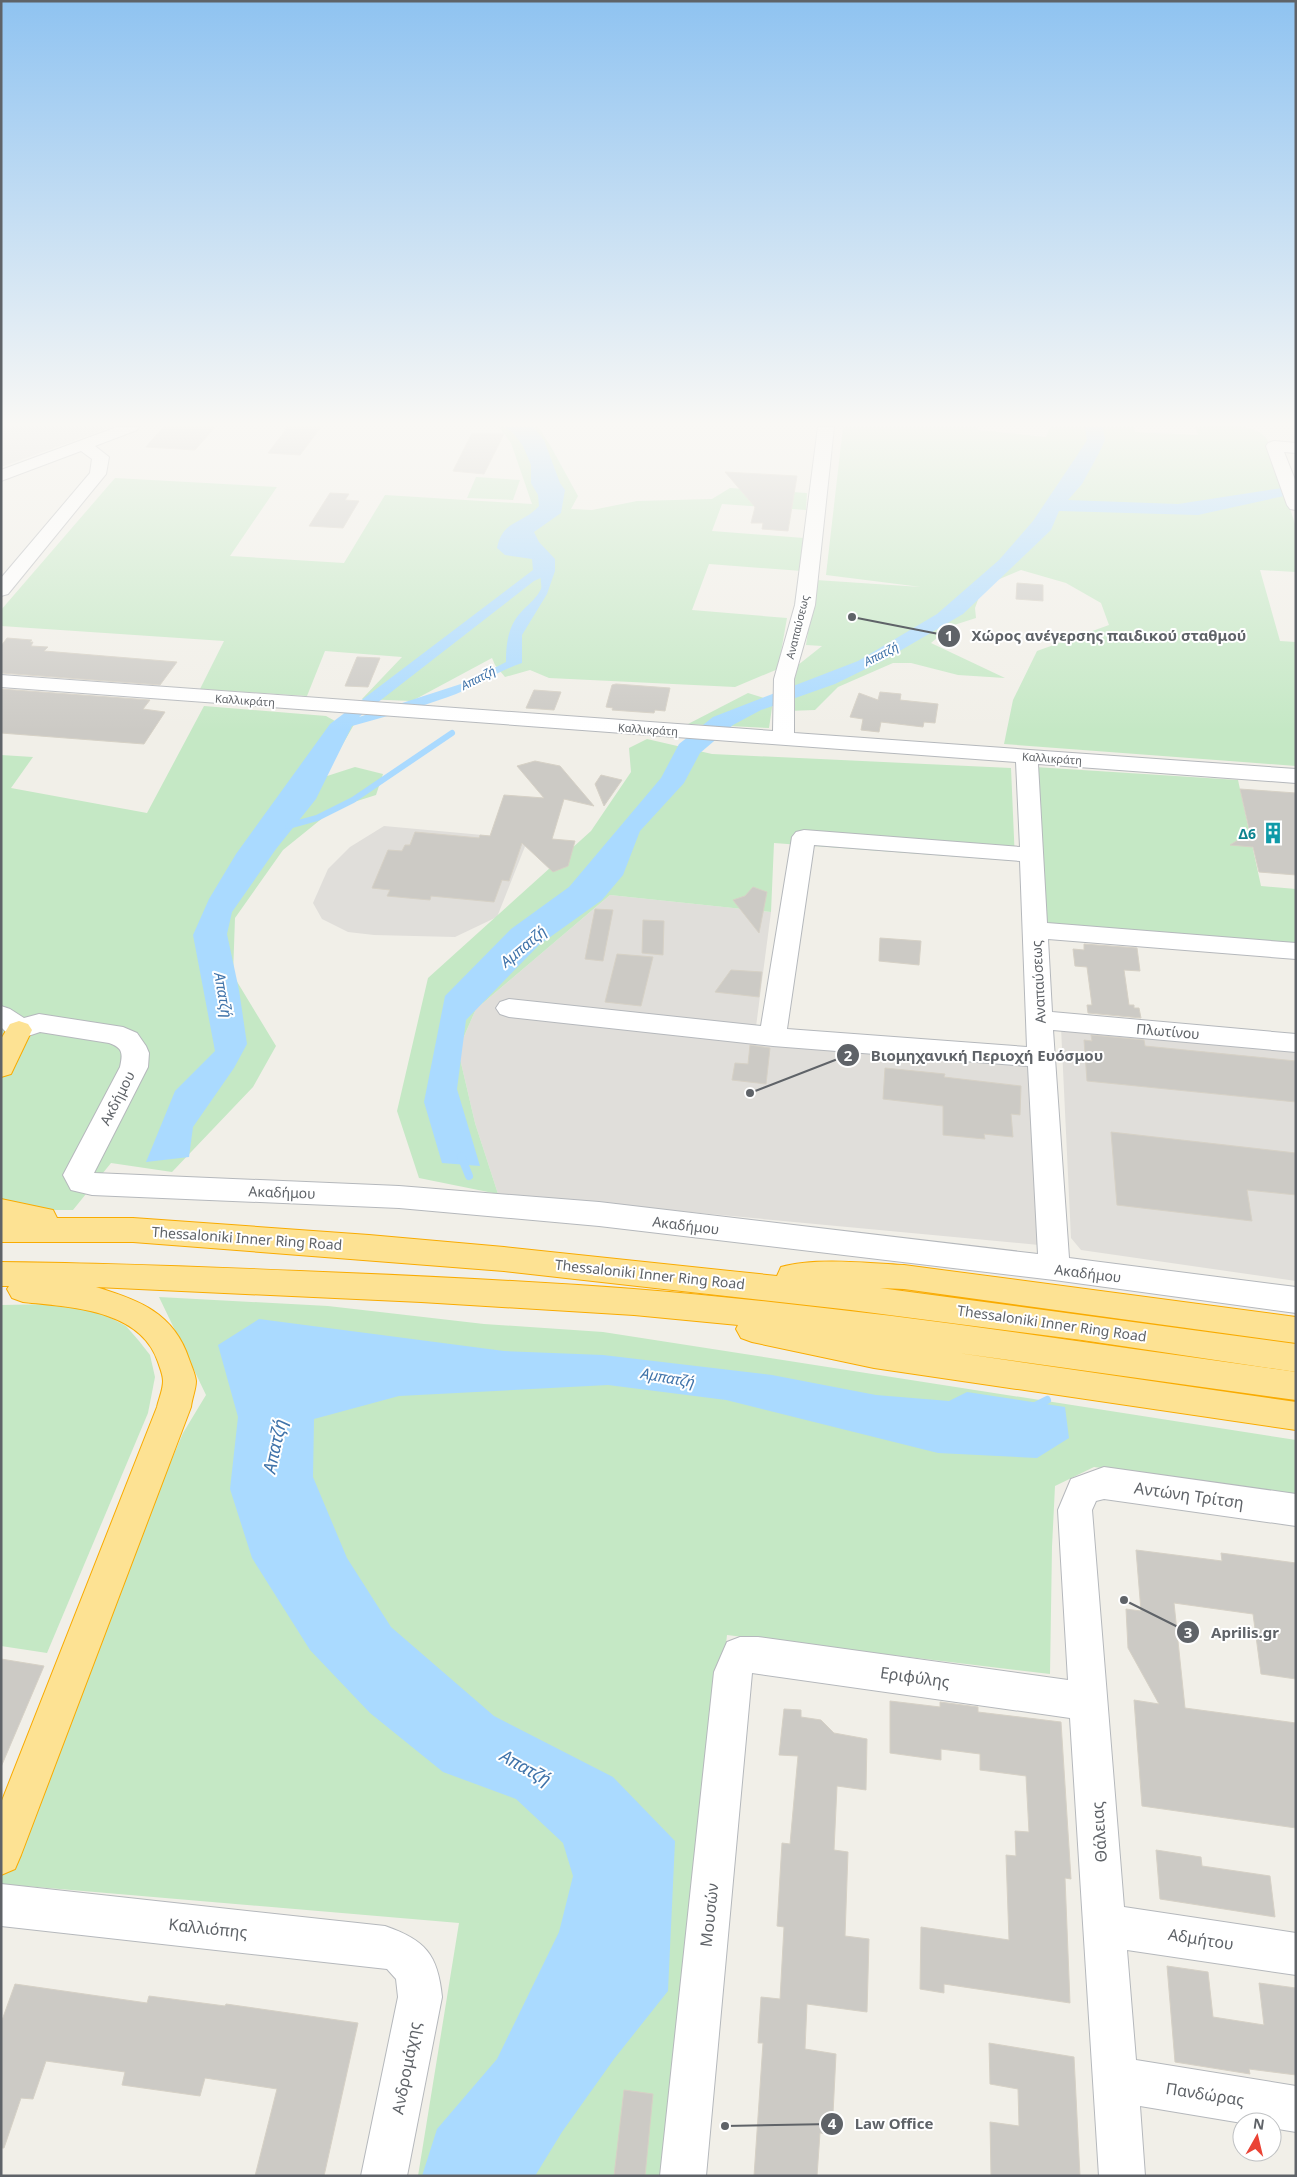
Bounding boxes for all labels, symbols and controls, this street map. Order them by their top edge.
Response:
street label: Αναπαύσεως [782,593,812,661]
callout: Χώρος ανέγερσης παιδικού σταθμού [937,621,1257,651]
text: 1 [945,625,953,645]
text: Χώρος ανέγερσης παιδικού σταθμού [972,625,1246,645]
water label: Απατζή [860,638,901,670]
water label: Απατζή [457,662,498,694]
street label: Καλλικράτη [215,690,275,710]
street label: Καλλικράτη [618,719,678,739]
street label: Καλλικράτη [1022,748,1082,768]
building icon: Δ6 [1260,820,1286,846]
place label: Δ6 [1239,824,1256,843]
water label: Αμπατζή [495,921,550,972]
street label: Αναπαύσεως [1026,940,1050,1024]
water label: Απατζή [210,970,238,1019]
street label: Πλωτίνου [1136,1019,1200,1043]
callout: Βιομηχανική Περιοχή Ευόσμου [835,1040,1113,1070]
text: 2 [844,1045,853,1065]
text: Βιομηχανική Περιοχή Ευόσμου [871,1045,1103,1065]
street label: Ακδήμου [95,1068,139,1128]
street label: Ακαδήμου [248,1181,316,1203]
street label: Ακαδήμου [651,1211,721,1239]
street label: Thessaloniki Inner Ring Road [151,1222,343,1254]
street label: Thessaloniki Inner Ring Road [554,1255,746,1293]
street label: Ακαδήμου [1053,1259,1123,1287]
street label: Thessaloniki Inner Ring Road [956,1300,1148,1346]
water label: Αμπατζή [639,1362,697,1392]
water label: Απατζή [256,1417,291,1477]
street label: Αντώνη Τρίτση [1133,1476,1245,1514]
callout: Aprilis.gr [1176,1617,1289,1647]
text: 3 [1184,1622,1192,1642]
text: Aprilis.gr [1211,1622,1279,1642]
street label: Εριφύλης [879,1661,951,1693]
water label: Απατζή [494,1742,556,1791]
street label: Θάλειας [1086,1801,1112,1863]
street label: Μουσών [695,1882,723,1948]
street label: Καλλιόπης [168,1913,249,1943]
street label: Αδμήτου [1167,1923,1235,1955]
street label: Ανδρομάχης [386,2020,426,2116]
street label: Πανδώρας [1164,2077,1246,2111]
callout: Law Office [819,2109,943,2139]
north arrow [1232,2112,1282,2162]
text: 4 [828,2113,837,2133]
text: Law Office [855,2113,933,2133]
text: N [1252,2113,1266,2134]

